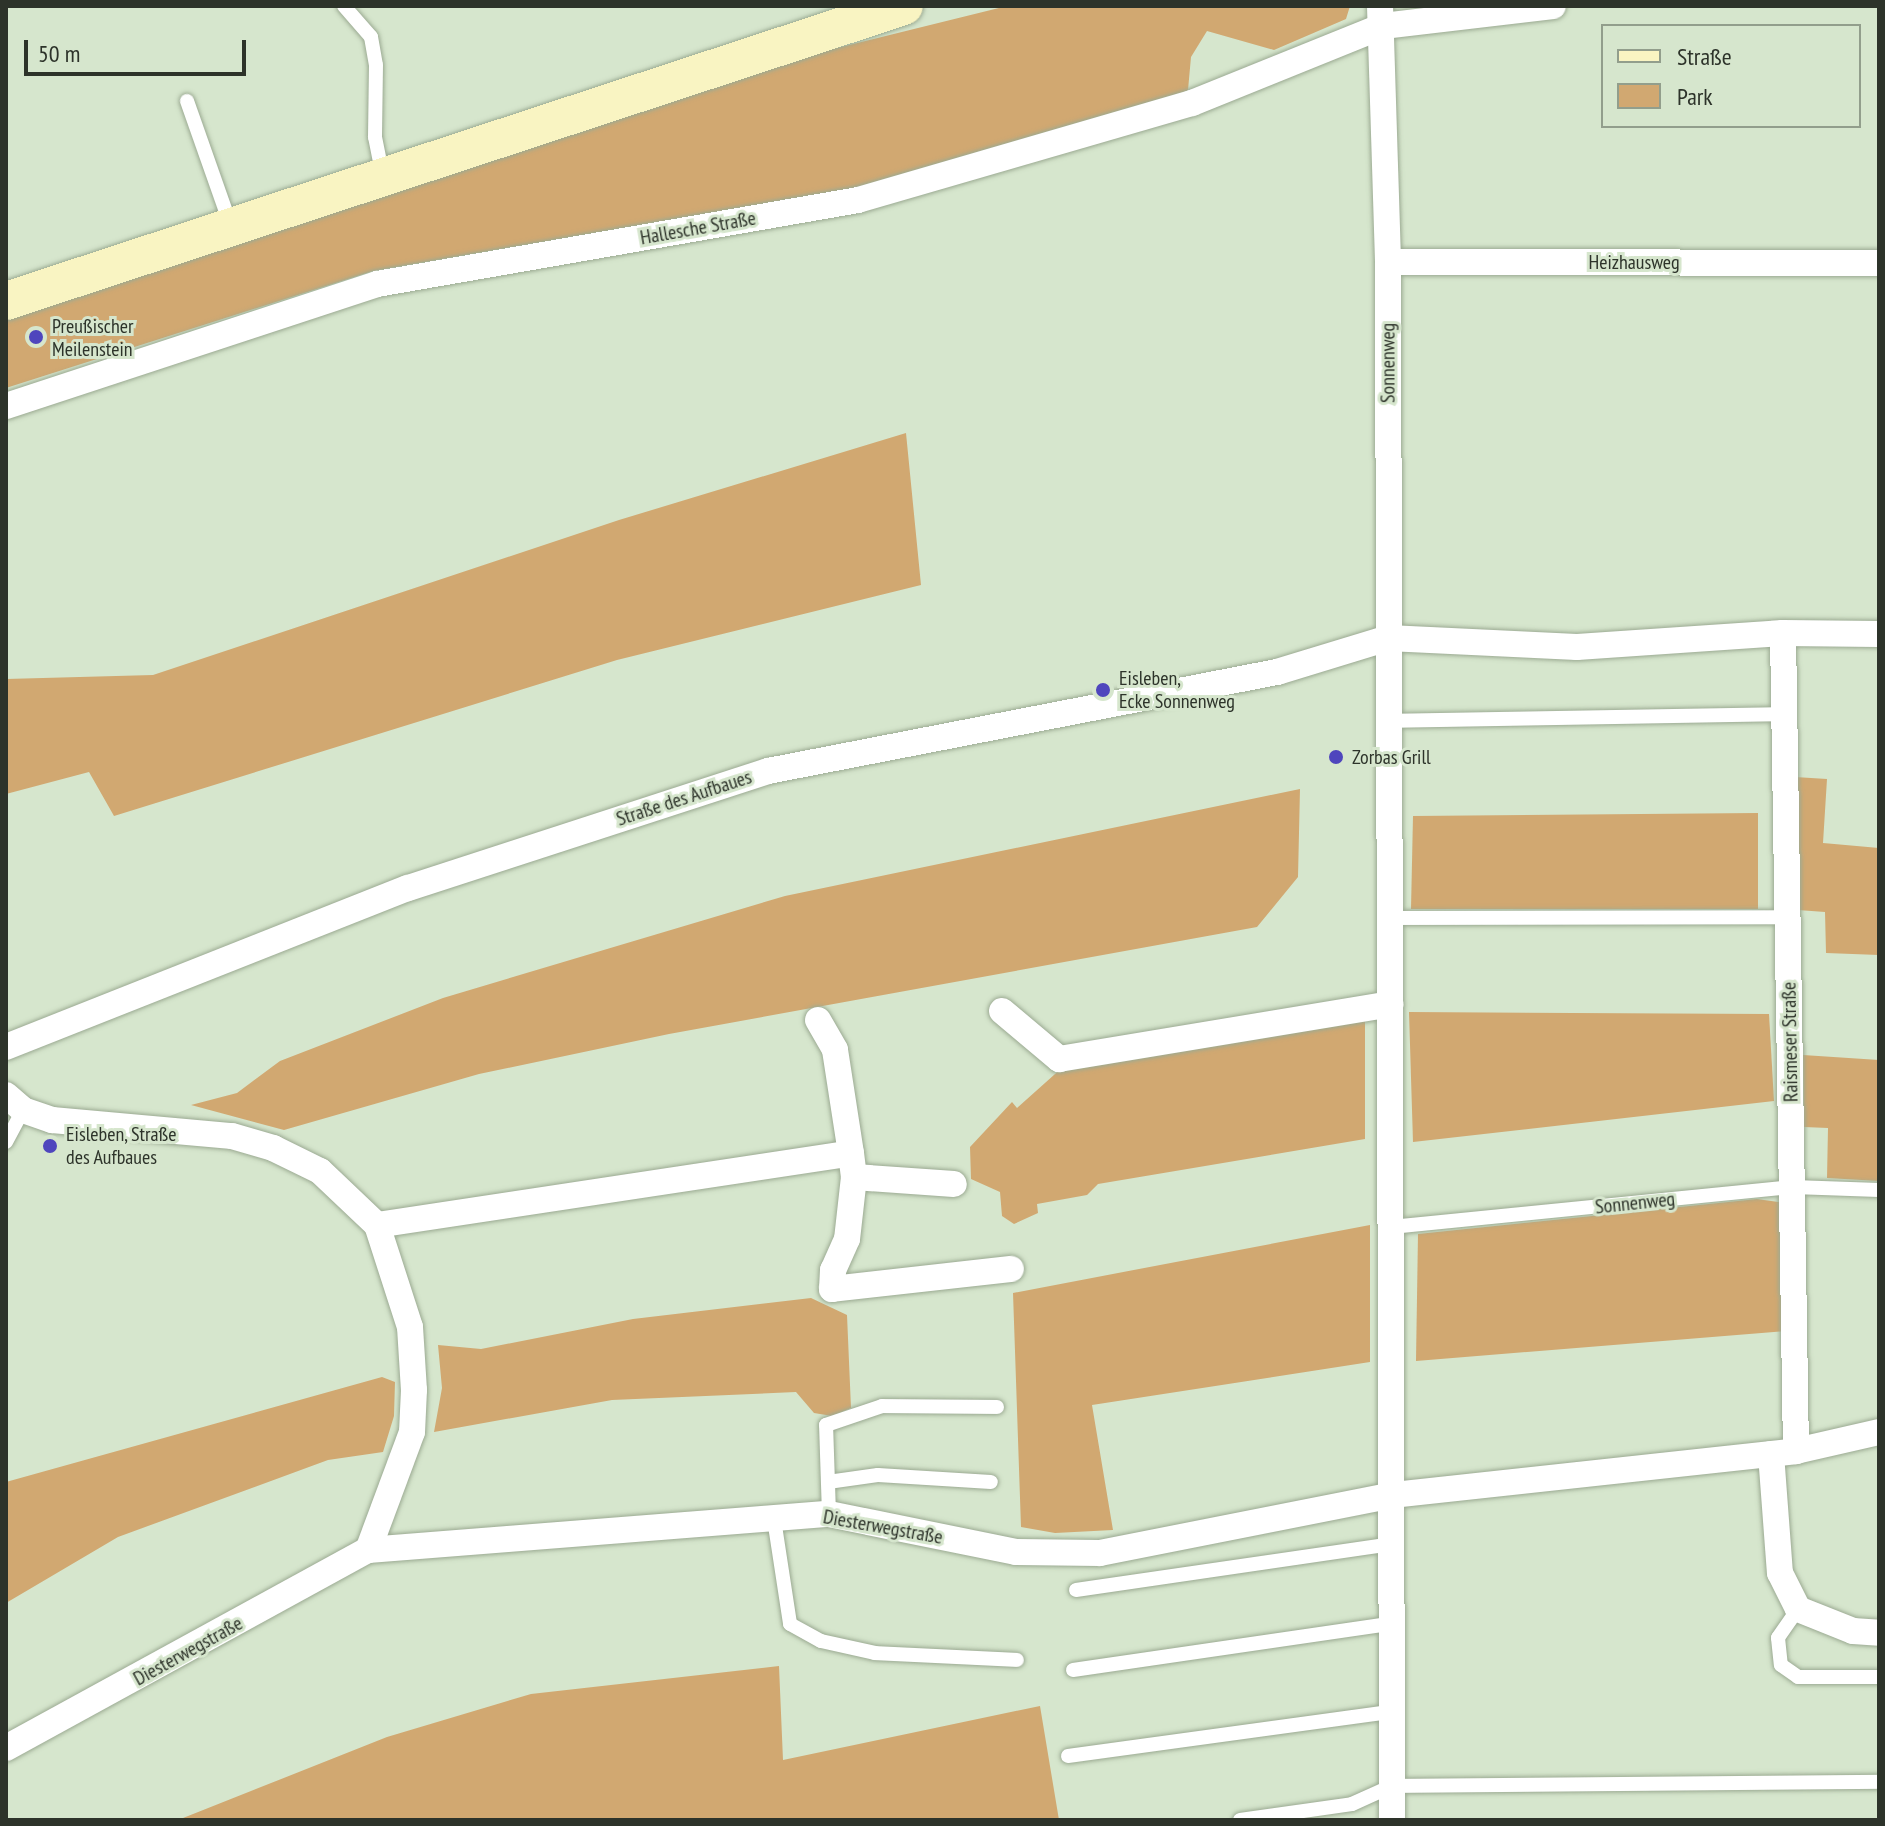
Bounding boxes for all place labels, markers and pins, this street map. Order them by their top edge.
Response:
place label: Preußischer Meilenstein [52,314,133,361]
marker: Preußischer Meilenstein [27,328,45,346]
place label: Eisleben, Ecke Sonnenweg [1119,666,1235,713]
marker: Eisleben, Ecke Sonnenweg [1094,681,1112,699]
place label: Zorbas Grill [1352,745,1431,769]
marker: Zorbas Grill [1327,748,1345,766]
place label: Eisleben, Straße des Aufbaues [66,1122,178,1169]
marker: Eisleben, Straße des Aufbaues [41,1137,59,1155]

